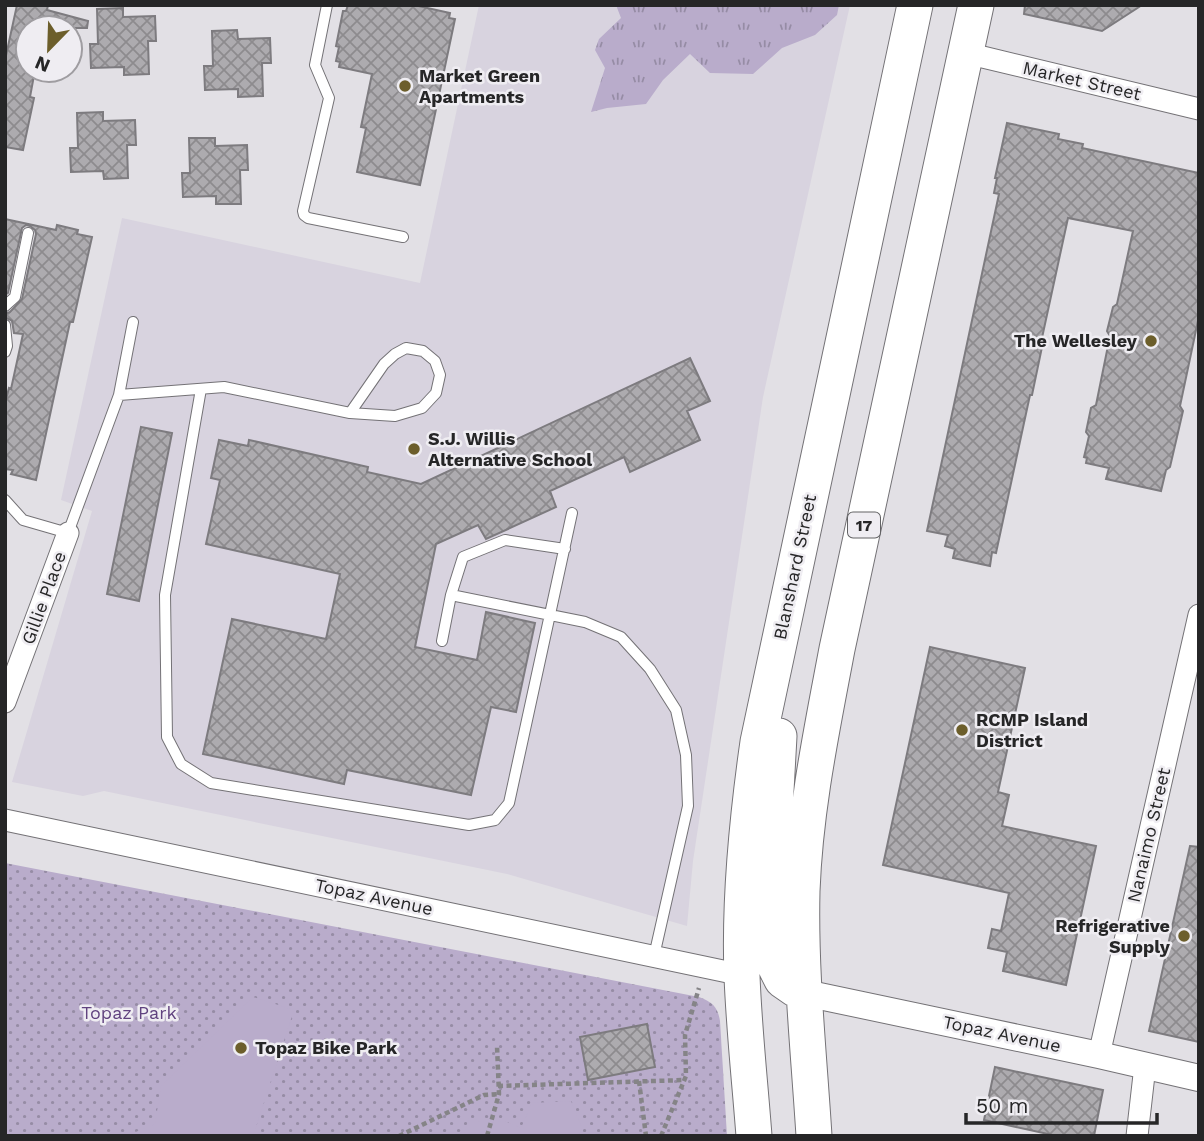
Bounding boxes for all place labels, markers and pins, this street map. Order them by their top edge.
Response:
place label: Market Green Apartments [419,65,540,107]
marker: Market Green Apartments [397,78,413,94]
place label: The Wellesley [1014,330,1138,351]
marker: The Wellesley [1143,333,1159,349]
place label: S.J. Willis Alternative School [428,428,592,470]
marker: S.J. Willis Alternative School [406,441,422,457]
place label: RCMP Island District [976,709,1088,751]
marker: RCMP Island District [954,722,970,738]
place label: Refrigerative Supply [1055,915,1171,957]
marker: Refrigerative Supply [1176,928,1192,944]
place label: Topaz Bike Park [255,1037,398,1058]
marker: Topaz Bike Park [233,1040,249,1056]

